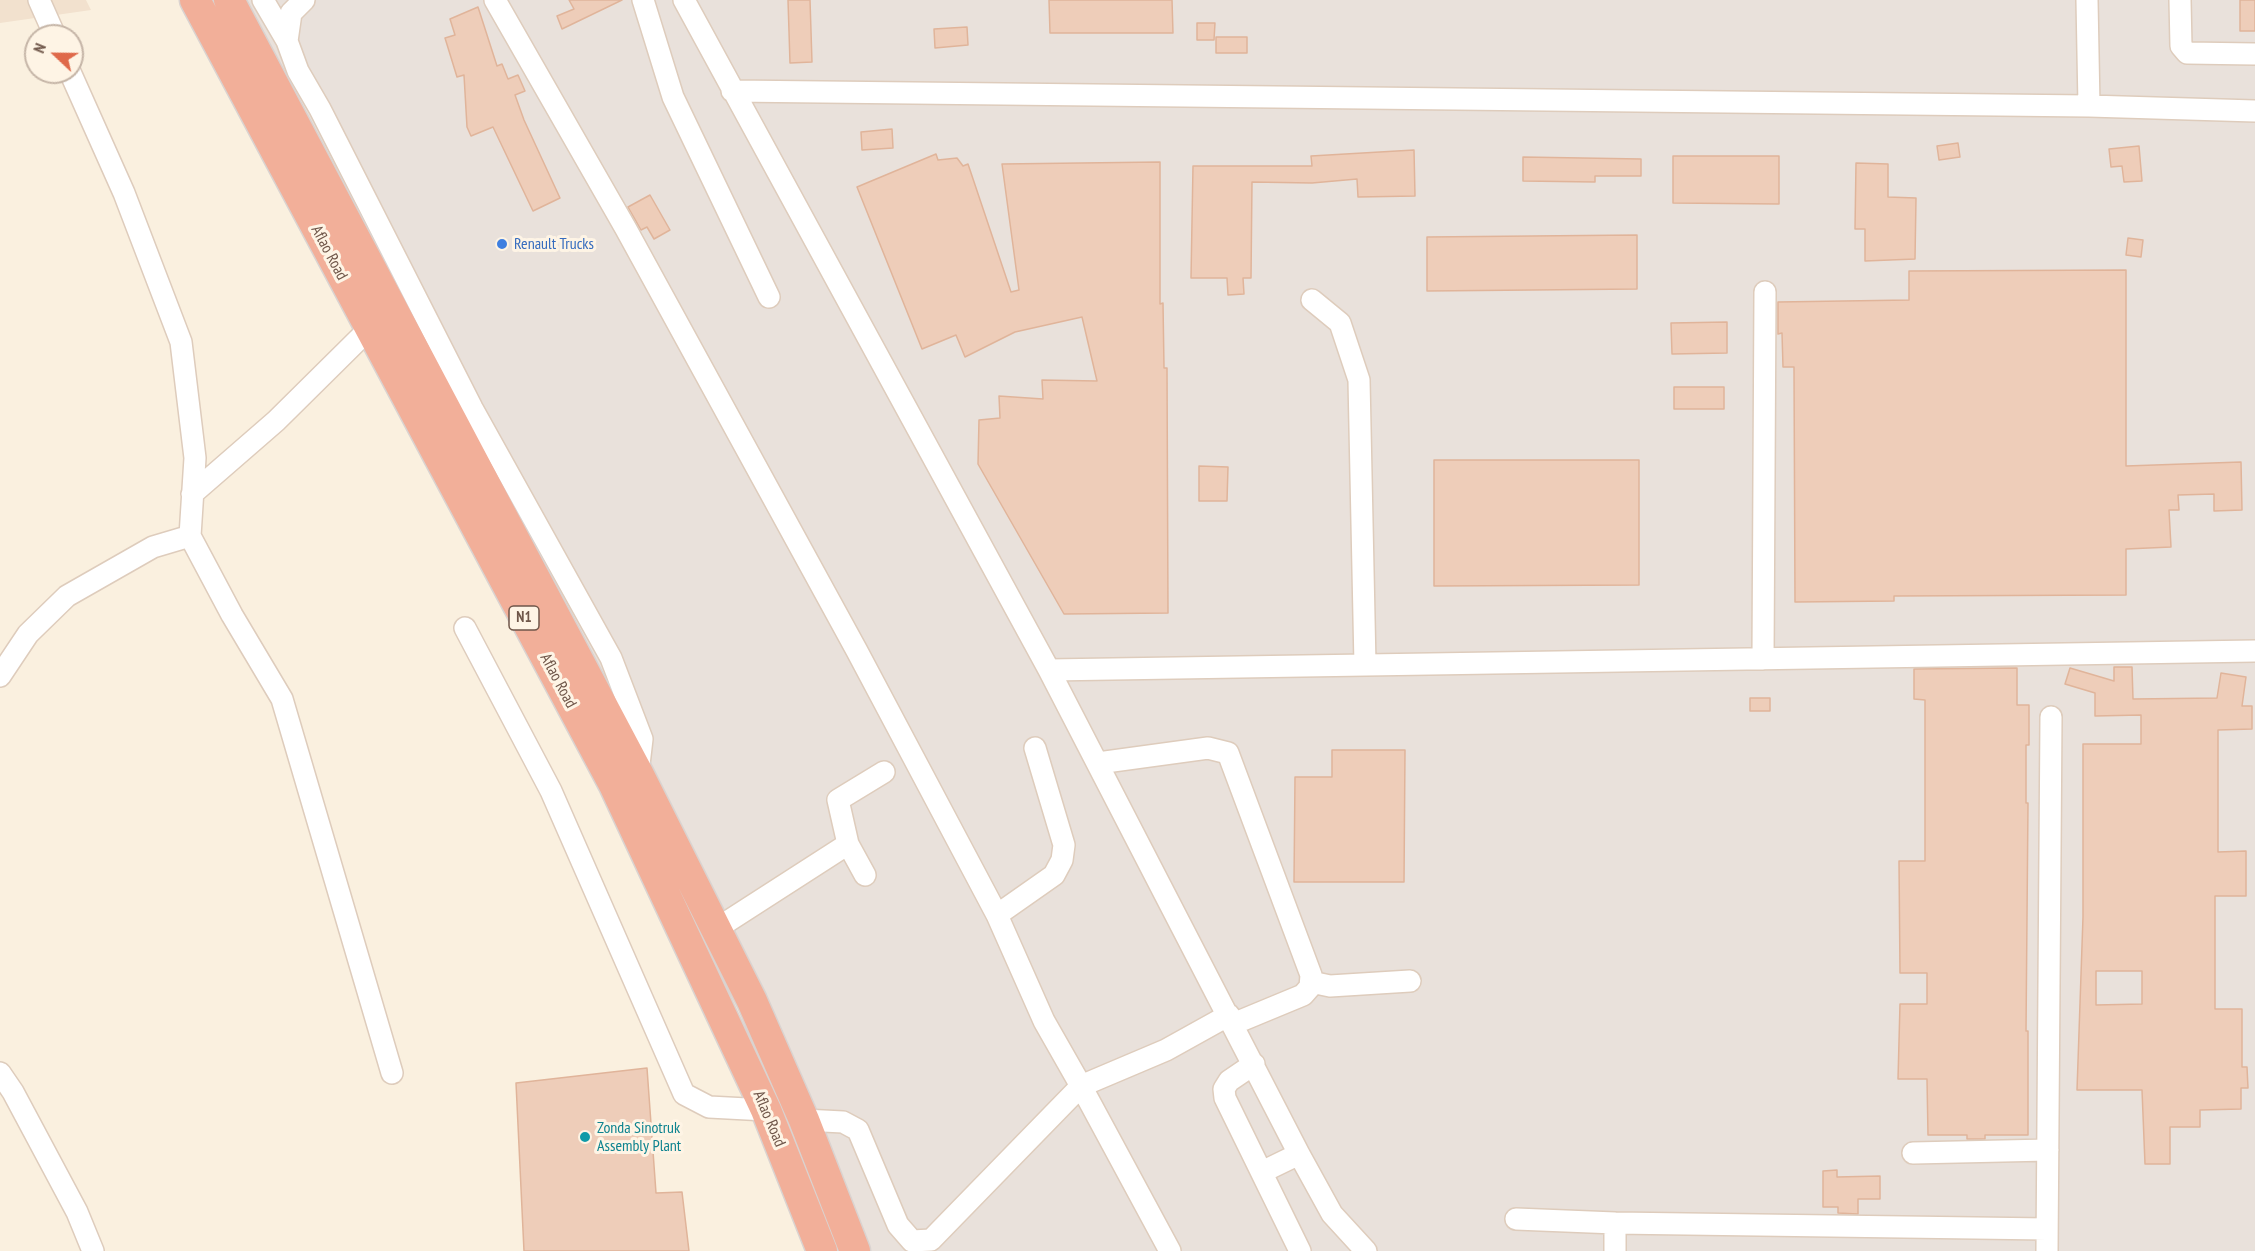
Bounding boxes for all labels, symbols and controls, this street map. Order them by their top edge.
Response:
north arrow [24,24,84,84]
text: N [28,40,50,56]
street label: Aflao Road [307,222,351,284]
place label: Renault Trucks [514,234,594,254]
marker: Renault Trucks [495,237,509,251]
road number: N1 [509,606,539,630]
street label: Aflao Road [536,650,580,712]
street label: Aflao Road [749,1088,789,1150]
place label: Zonda Sinotruk Assembly Plant [597,1118,681,1156]
marker: Zonda Sinotruk Assembly Plant [578,1130,592,1144]

